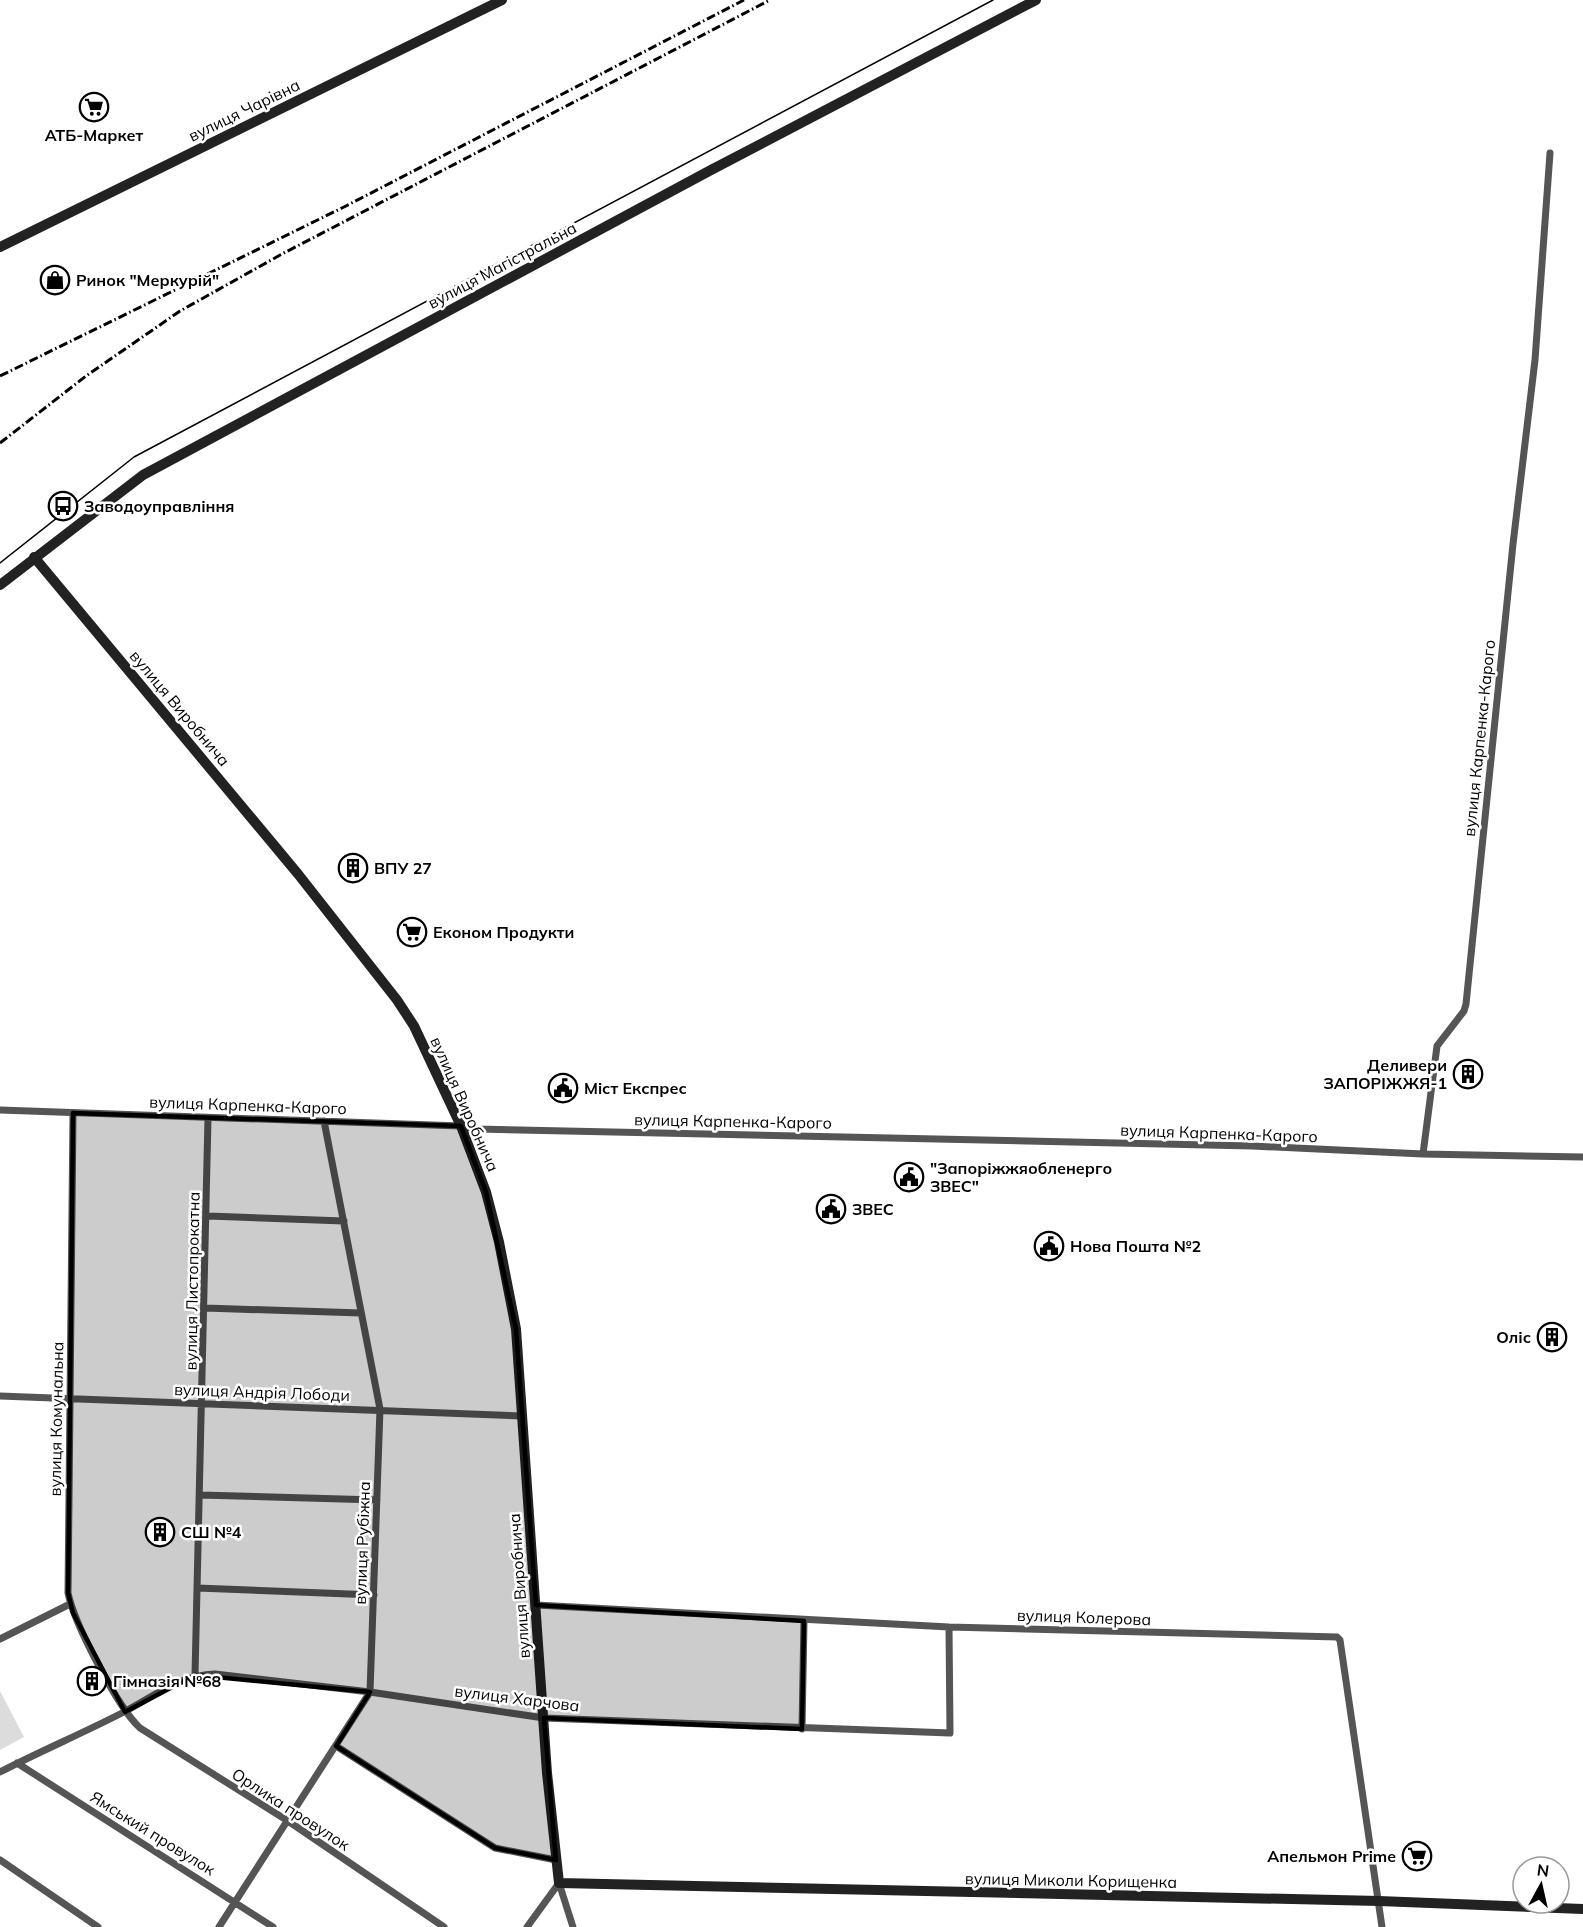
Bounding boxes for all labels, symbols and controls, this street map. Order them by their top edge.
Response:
street label: вулиця Чарівна [185,74,303,146]
supermarket icon: АТБ-Маркет [78,91,110,123]
place label: АТБ-Маркет [45,125,144,145]
street label: вулиця Магістральна [424,217,580,313]
shop icon: Ринок "Меркурій" [39,264,71,296]
place label: Ринок "Меркурій" [76,270,219,290]
bus stop icon: Заводоуправління [47,490,79,522]
place label: Заводоуправління [84,496,234,516]
street label: вулиця Карпенка-Карого [1459,639,1499,837]
street label: вулиця Виробнича [126,646,234,770]
building icon: ВПУ 27 [337,852,369,884]
place label: ВПУ 27 [374,858,432,878]
supermarket icon: Економ Продукти [396,916,428,948]
place label: Економ Продукти [433,922,574,942]
street label: вулиця Виробнича [426,1034,504,1174]
place label: Деливери ЗАПОРІЖЖЯ-1 [1324,1055,1447,1093]
building icon: Деливери ЗАПОРІЖЖЯ-1 [1452,1058,1484,1090]
public building icon: Мiст Експрес [547,1072,579,1104]
place label: Мiст Експрес [584,1078,687,1098]
street label: вулиця Карпенка-Карого [149,1092,347,1118]
street label: вулиця Карпенка-Карого [634,1109,832,1133]
street label: вулиця Карпенка-Карого [1120,1120,1318,1146]
place label: "Запоріжжяобленерго ЗВЕС" [930,1158,1112,1196]
public building icon: "Запоріжжяобленерго ЗВЕС" [893,1161,925,1193]
street label: вулиця Листопрокатна [180,1192,204,1370]
public building icon: ЗВЕС [815,1193,847,1225]
place label: ЗВЕС [852,1199,894,1219]
public building icon: Нова Пошта №2 [1033,1230,1065,1262]
place label: Нова Пошта №2 [1070,1236,1201,1256]
building icon: Оліс [1536,1321,1568,1353]
place label: Оліс [1496,1327,1531,1347]
street label: вулиця Комунальна [45,1341,67,1497]
street label: вулиця Андрія Лободи [174,1379,350,1405]
street label: вулиця Рубіжна [350,1481,374,1605]
street label: вулиця Виробнича [504,1513,534,1659]
building icon: СШ №4 [144,1516,176,1548]
place label: СШ №4 [181,1522,242,1542]
street label: вулиця Колерова [1017,1605,1151,1629]
building icon: Гімназія №68 [76,1665,108,1697]
place label: Гімназія №68 [113,1671,222,1691]
street label: вулиця Харчова [453,1680,581,1716]
street label: Орлика провулок [228,1763,354,1855]
street label: Ямський провулок [87,1787,219,1880]
supermarket icon: Апельмон Prime [1401,1840,1433,1872]
place label: Апельмон Prime [1267,1846,1396,1866]
north arrow [1511,1855,1571,1915]
text: N [1536,1859,1550,1881]
street label: вулиця Миколи Корищенка [965,1868,1177,1892]

